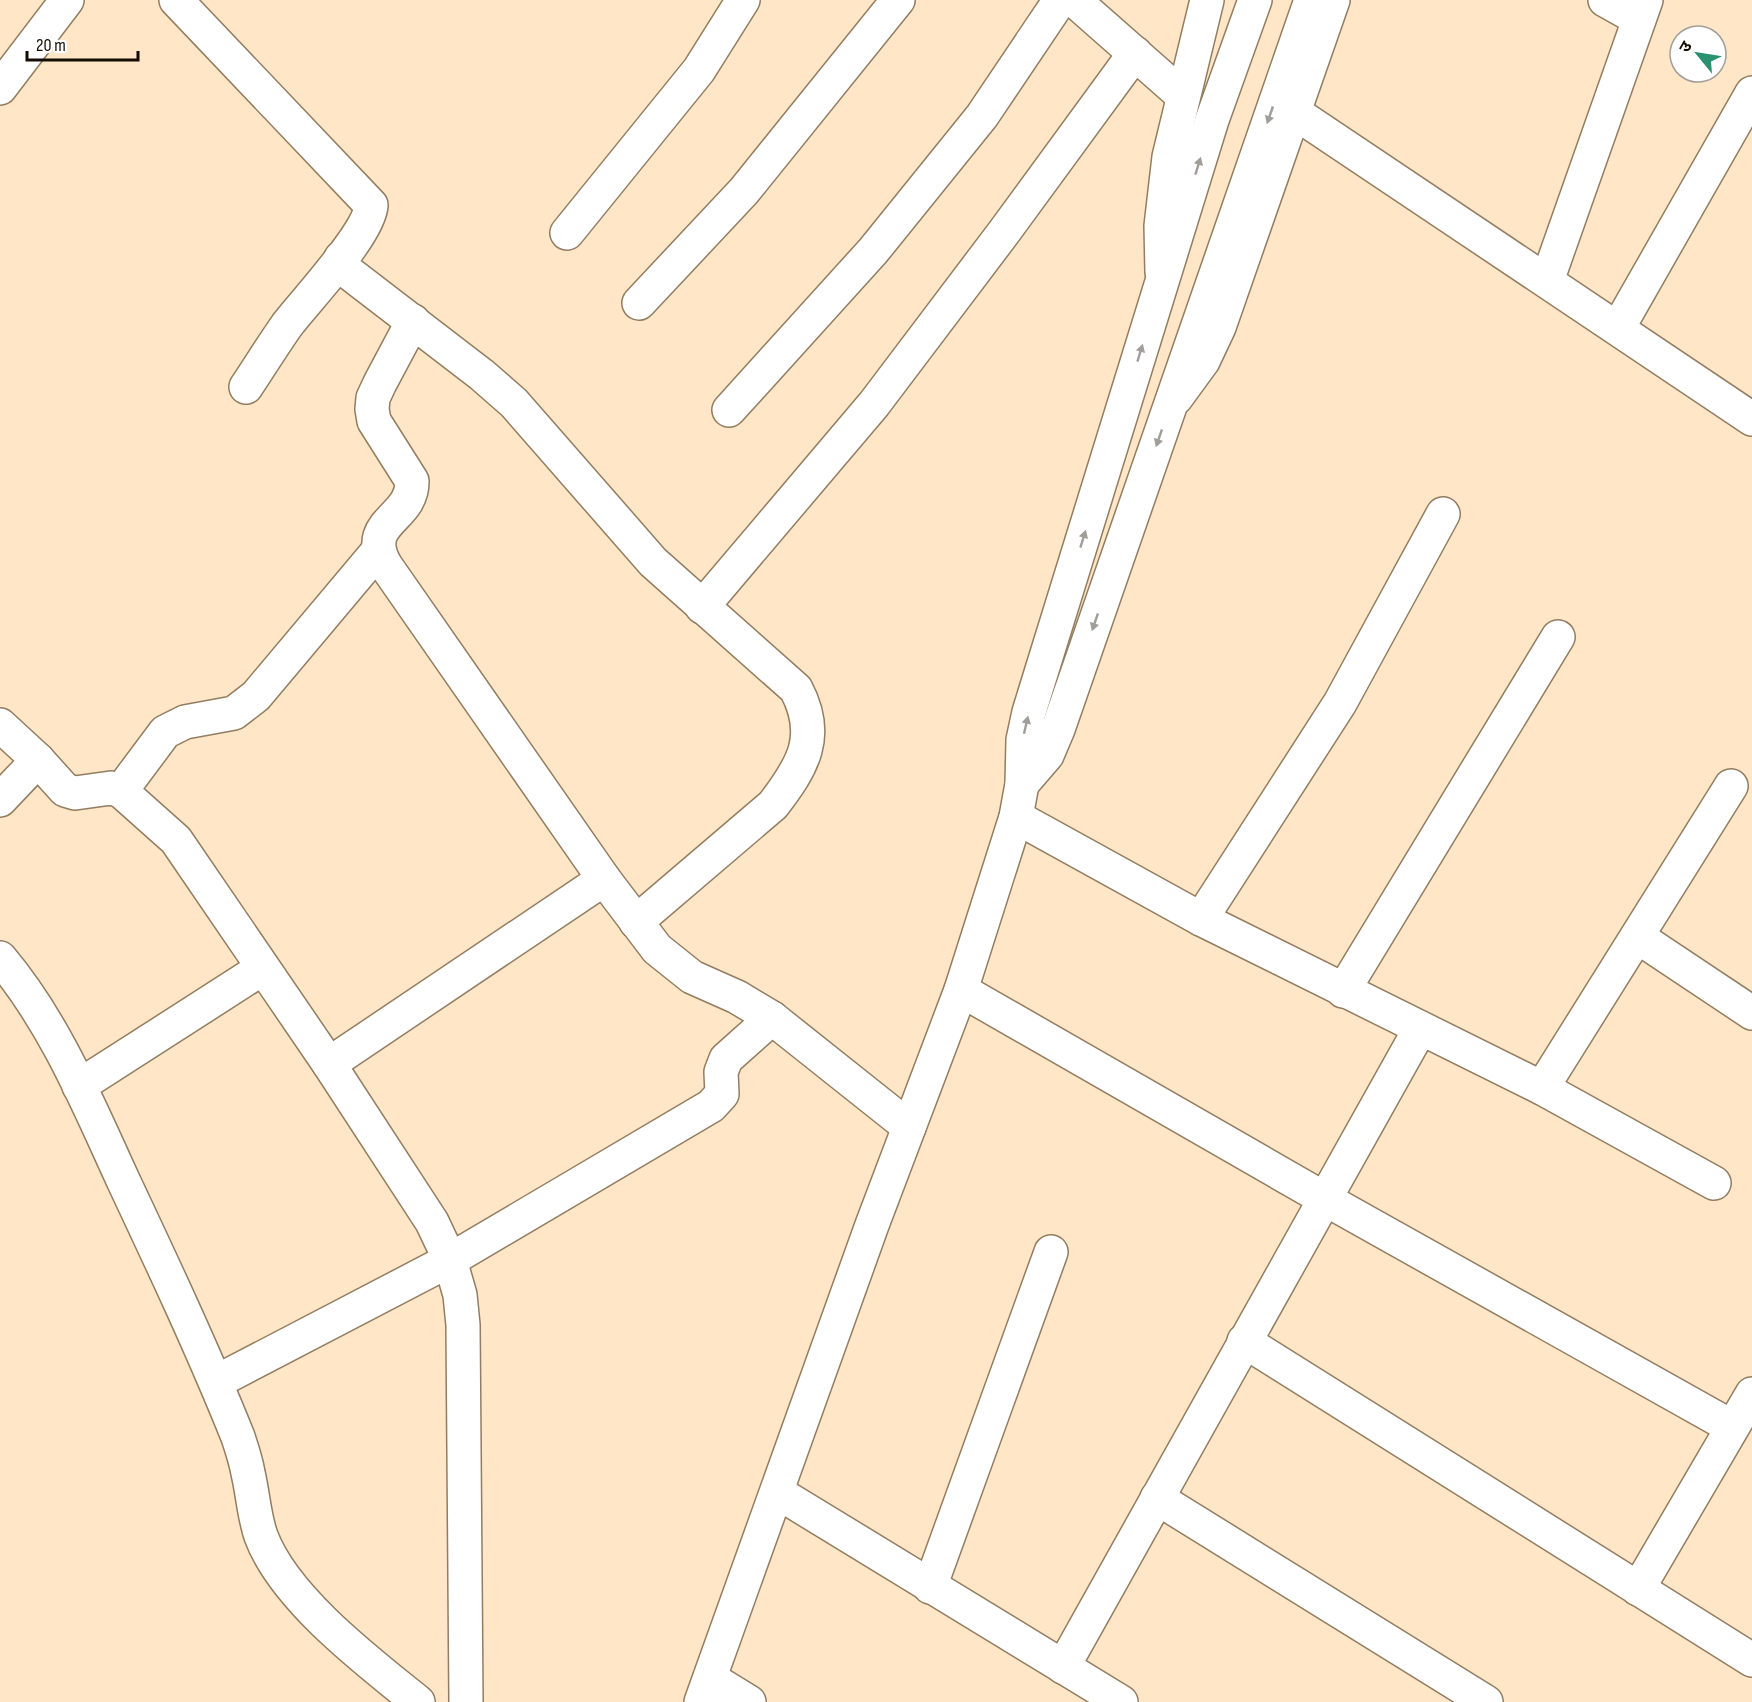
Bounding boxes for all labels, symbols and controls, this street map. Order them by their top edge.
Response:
scale bar [27,24,138,62]
north arrow [1668,24,1728,84]
text: 20 m [36,35,66,56]
text: उ [1676,38,1697,56]
one-way arrow [1265,106,1275,124]
one-way arrow [1194,157,1203,175]
one-way arrow [1136,344,1145,362]
one-way arrow [1153,429,1163,447]
one-way arrow [1079,530,1088,548]
one-way arrow [1090,613,1099,631]
one-way arrow [1022,716,1032,735]

